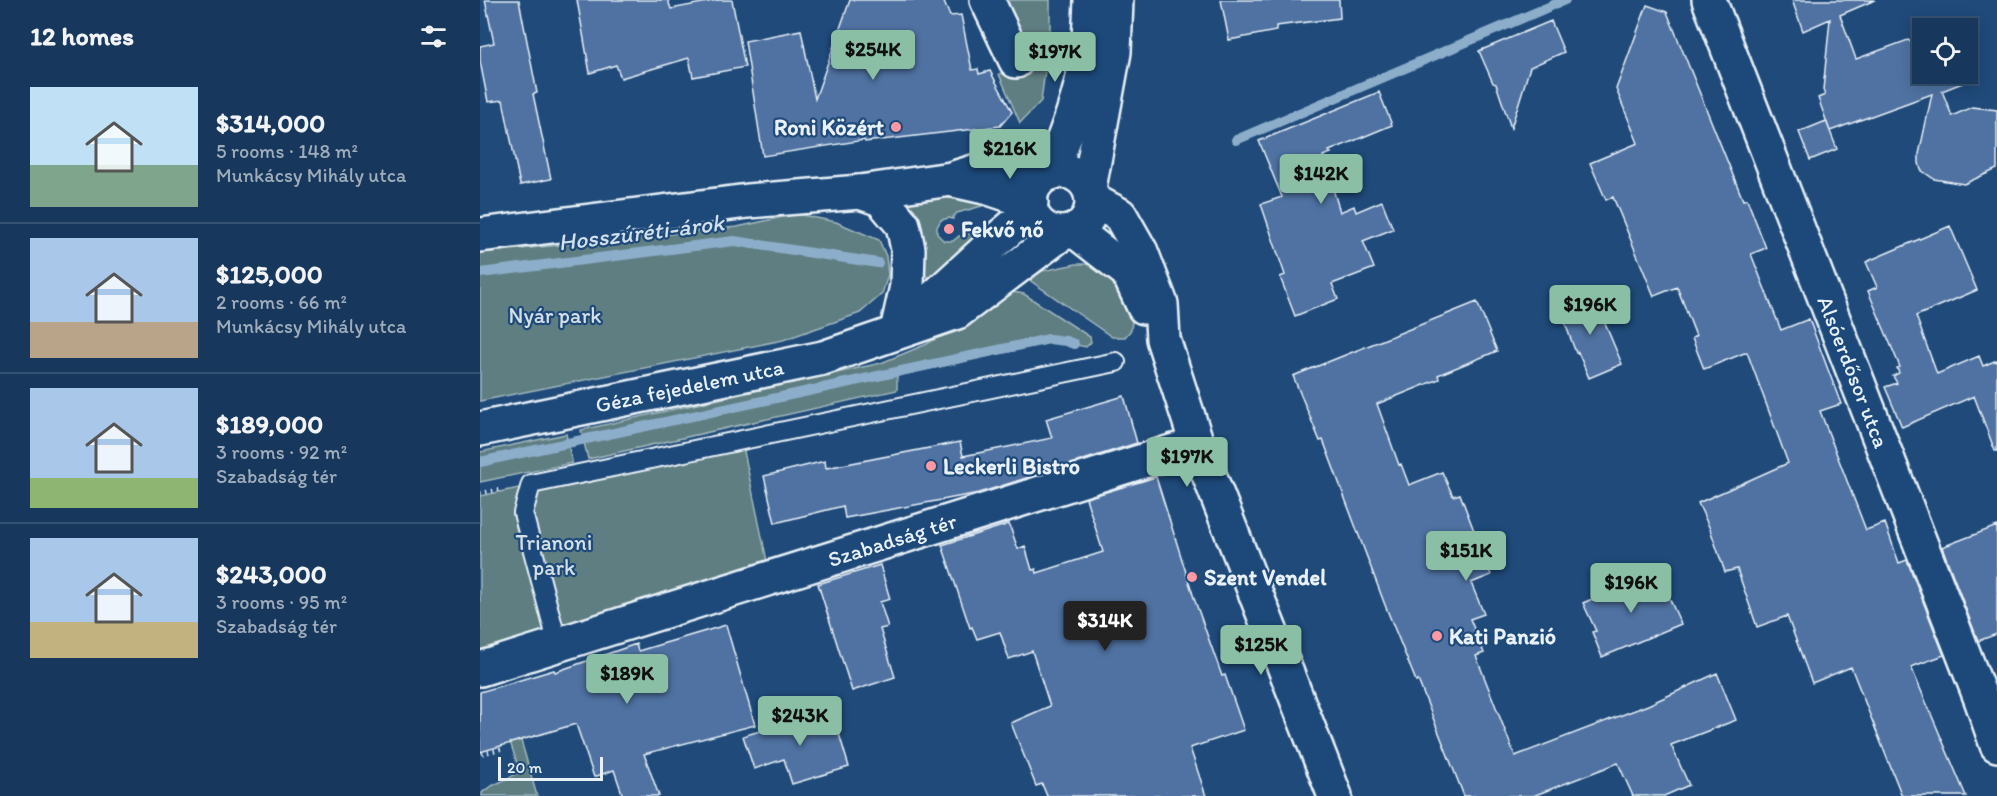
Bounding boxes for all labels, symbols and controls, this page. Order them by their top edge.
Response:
map controls [1912,18,1978,84]
button: locate [1912,18,1978,84]
text: 12 homes [30,20,134,52]
icon: filters [417,20,450,53]
pin: $254K [831,30,915,81]
pin: $197K [1013,32,1097,83]
text: $254K [845,37,901,61]
text: $197K [1029,39,1081,63]
text: $314,000 [216,107,325,139]
icon: home [78,111,150,183]
place label: Roni Közért [774,114,885,141]
marker: Roni Közért [889,120,903,134]
pin: $216K [968,129,1052,180]
text: $216K [983,136,1037,160]
text: 5 rooms · 148 m² [216,139,358,163]
pin: $142K [1279,154,1363,205]
text: $142K [1294,161,1348,185]
text: Munkácsy Mihály utca [216,163,407,187]
water label: Hosszúréti-árok [556,207,727,257]
place label: Fekvő nő [961,216,1044,243]
marker: Fekvő nő [942,222,956,236]
text: $125,000 [216,258,323,290]
icon: home [78,262,150,334]
pin: $196K [1548,285,1632,336]
text: 2 rooms · 66 m² [216,290,347,314]
text: $196K [1563,292,1617,316]
street label: Alsóerdősor utca [1812,292,1896,452]
park label: Nyár park [509,302,601,329]
text: Munkácsy Mihály utca [216,314,407,338]
street label: Géza fejedelem utca [593,353,787,418]
text: $189,000 [216,408,323,440]
icon: home [78,412,150,484]
pin: $197K [1145,437,1229,488]
text: 3 rooms · 92 m² [216,440,347,464]
text: $197K [1161,444,1213,468]
place label: Leckerli Bistro [943,453,1080,480]
marker: Leckerli Bistro [924,459,938,473]
text: Szabadság tér [216,464,337,488]
street label: Szabadság tér [825,507,960,572]
park label: Trianoni park [516,529,592,581]
pin: $151K [1424,531,1508,582]
text: $151K [1440,538,1492,562]
text: $243,000 [216,558,327,590]
icon: home [78,562,150,634]
pin: $196K [1589,563,1673,614]
place label: Szent Vendel [1204,564,1327,591]
marker: Szent Vendel [1185,570,1199,584]
text: $196K [1604,570,1658,594]
text: 3 rooms · 95 m² [216,590,347,614]
pin: $314K [1063,601,1147,652]
text: $314K [1077,608,1133,632]
text: Szabadság tér [216,614,337,638]
place label: Kati Panzió [1449,623,1556,650]
pin: $125K [1219,625,1303,676]
marker: Kati Panzió [1430,629,1444,643]
text: $125K [1234,632,1288,656]
pin: $189K [585,654,669,705]
text: $189K [600,661,654,685]
pin: $243K [758,696,842,747]
text: $243K [772,703,828,727]
scale bar [498,754,603,782]
text: 20 m [507,758,542,777]

